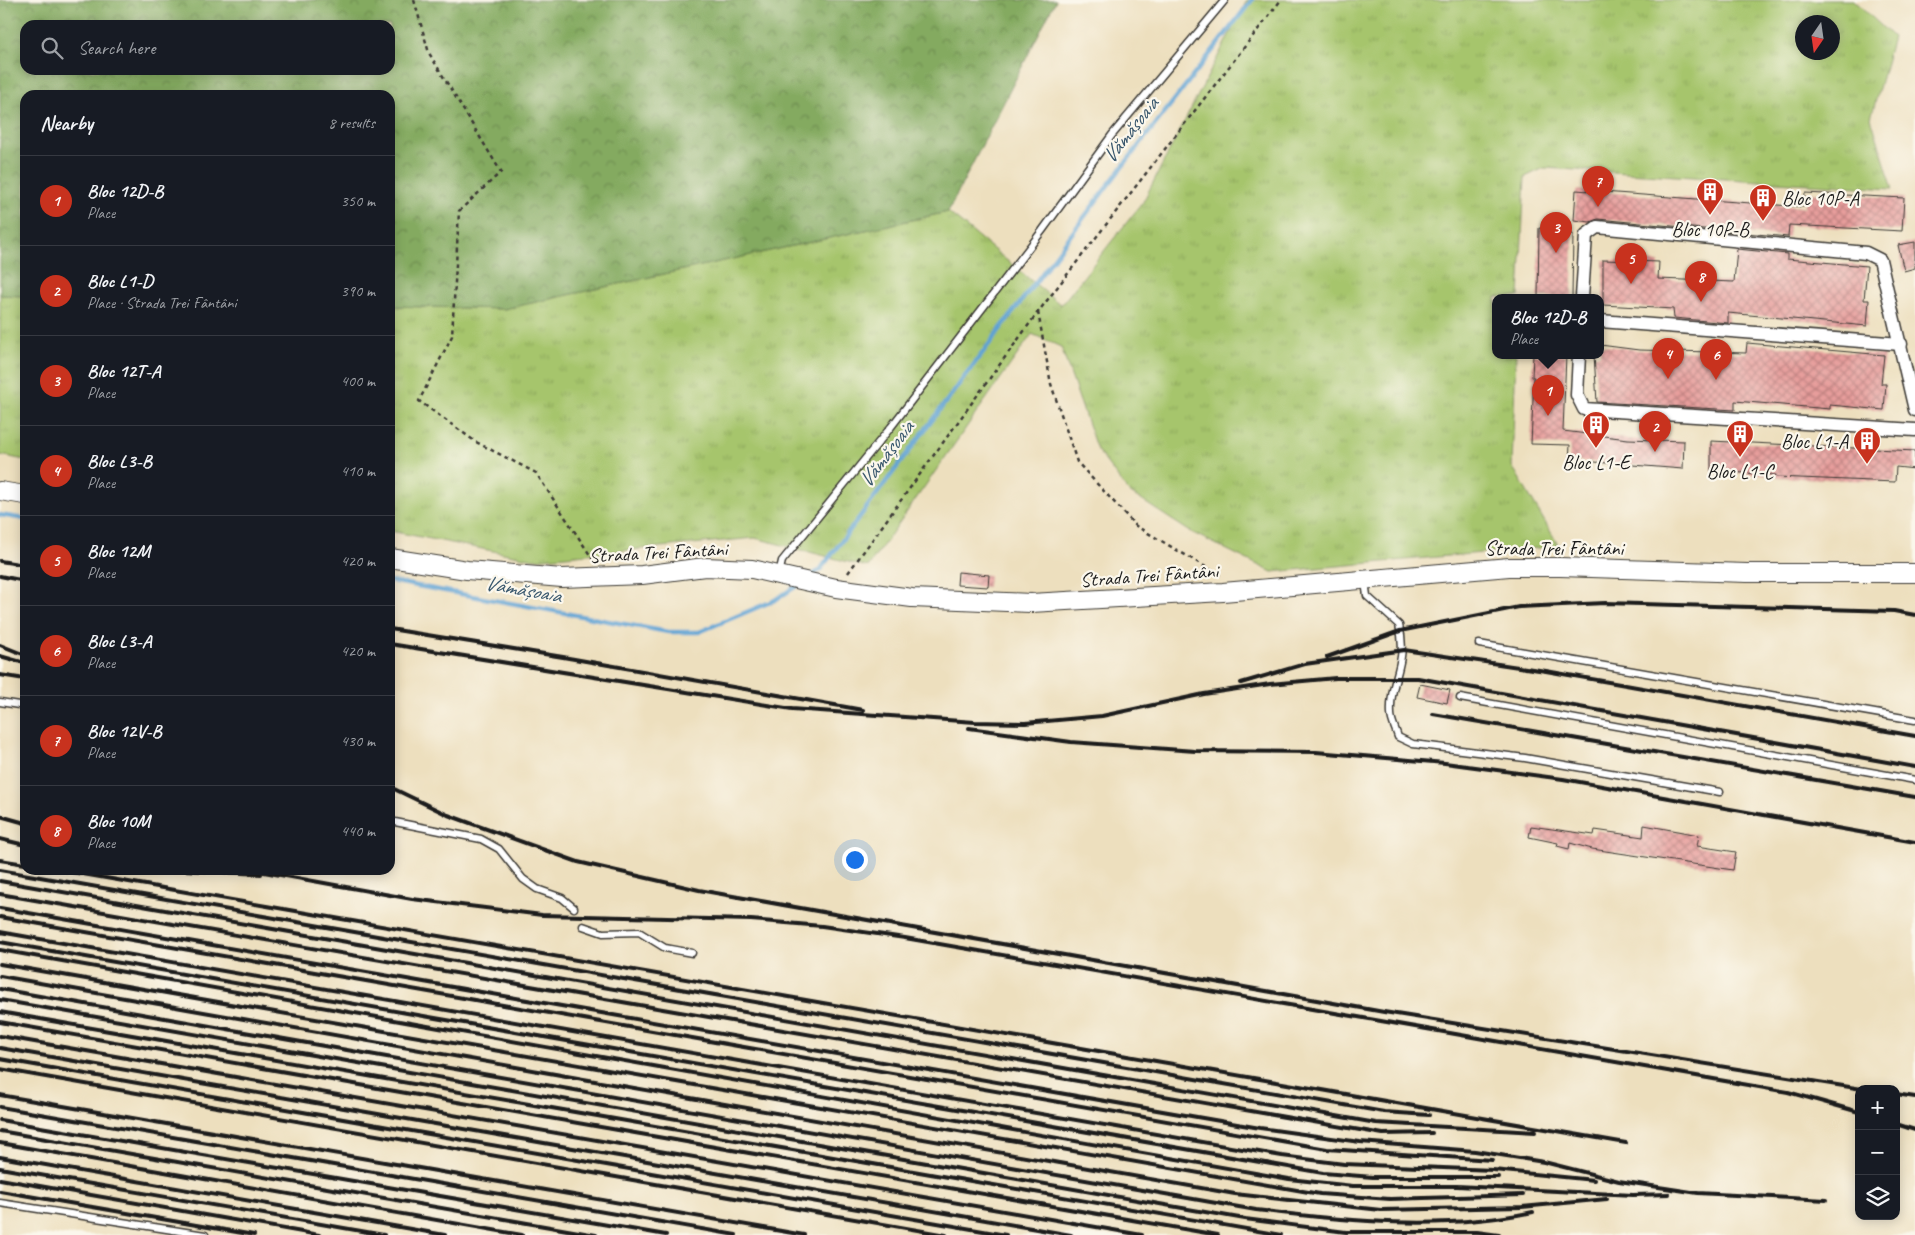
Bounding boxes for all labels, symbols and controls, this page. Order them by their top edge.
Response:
north arrow [1795,15,1840,60]
search box [20,20,395,75]
icon: search [38,34,66,62]
text: Search here [78,36,155,60]
water label: Vămășoaia [1096,90,1165,168]
text: Nearby [40,110,93,136]
text: 8 results [328,113,375,133]
pin: 7 [1582,166,1614,207]
building icon: Bloc 10P-B [1695,177,1725,216]
text: Bloc 12D-B [87,179,163,203]
building icon: Bloc 10P-A [1748,183,1778,222]
place label: Bloc 10P-A [1782,186,1860,211]
text: 1 [52,191,60,211]
text: 350 m [341,191,375,211]
text: Place [87,203,115,223]
pin: 3 [1540,212,1572,253]
place label: Bloc 10P-B [1671,217,1750,242]
pin: 5 [1615,243,1647,284]
pin: 8 [1685,261,1717,302]
text: Bloc L1-D [87,269,153,293]
text: 2 [52,281,60,301]
text: 390 m [341,281,375,301]
text: Place · Strada Trei Fântâni [87,293,237,313]
popup [1492,294,1604,359]
text: Bloc 12D-B [1510,305,1586,329]
text: Place [1510,329,1538,349]
pin: 4 [1652,338,1684,379]
pin: 6 [1700,339,1732,380]
text: Bloc 12T-A [87,359,161,383]
text: 3 [52,371,60,391]
text: 400 m [341,371,375,391]
pin: 1 [1532,375,1564,416]
text: Place [87,383,115,403]
building icon: Bloc L1-E [1581,410,1611,449]
pin: 2 [1639,411,1671,452]
water label: Vămășoaia [853,414,920,492]
building icon: Bloc L1-C [1725,419,1755,458]
building icon: Bloc L1-A [1852,426,1882,465]
place label: Bloc L1-A [1781,429,1849,454]
text: Bloc L3-B [87,449,152,473]
place label: Bloc L1-E [1562,450,1632,475]
place label: Bloc L1-C [1707,459,1776,484]
text: 4 [52,461,60,481]
text: 410 m [341,461,375,481]
text: Place [87,473,115,493]
street label: Strada Trei Fântâni [588,536,730,569]
street label: Strada Trei Fântâni [1485,536,1625,561]
text: Bloc 12M [87,539,150,563]
text: 5 [53,551,59,571]
text: 420 m [341,551,375,571]
street label: Strada Trei Fântâni [1079,558,1221,593]
text: Place [87,563,115,583]
water label: Vămășoaia [483,570,565,609]
text: Bloc L3-A [87,629,151,653]
text: 6 [52,641,60,661]
text: 420 m [341,641,375,661]
text: Place [87,653,115,673]
text: Bloc 12V-B [87,719,161,743]
text: 7 [52,731,60,751]
text: 430 m [341,731,375,751]
text: Place [87,743,115,763]
text: Bloc 10M [87,809,150,833]
text: 8 [52,821,60,841]
text: 440 m [341,821,375,841]
text: Place [87,833,115,853]
your location [842,847,868,873]
map controls [1855,1085,1900,1220]
button: + [1855,1085,1900,1130]
button: − [1855,1130,1900,1175]
button: layers [1855,1175,1900,1220]

